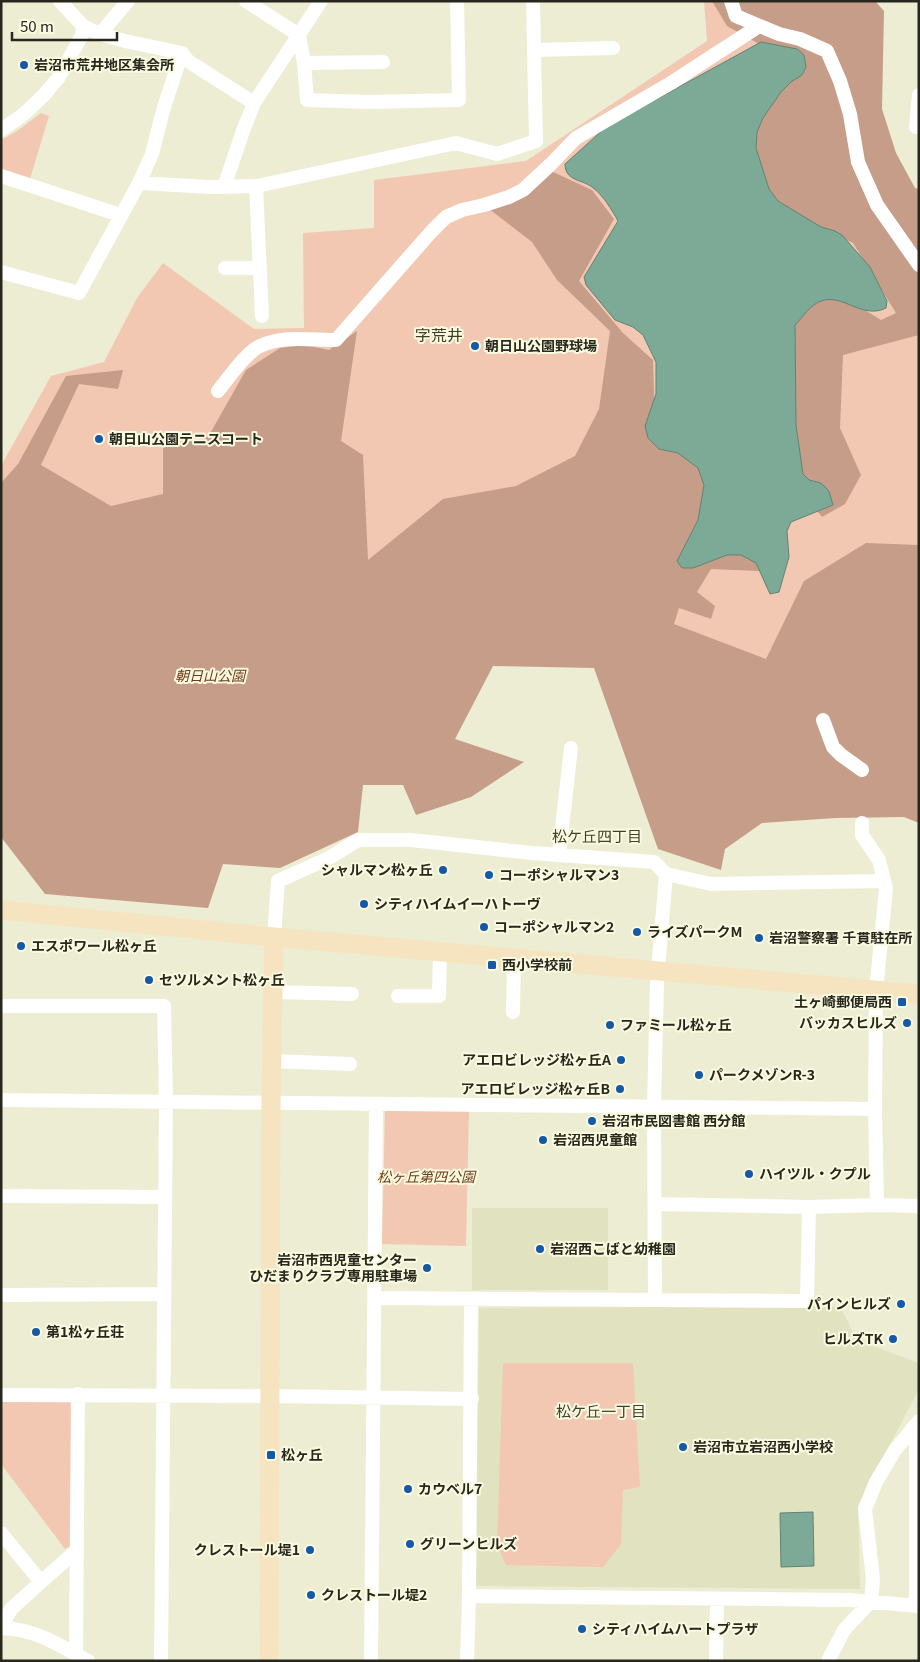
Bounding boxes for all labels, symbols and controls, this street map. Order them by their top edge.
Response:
scale bar [12,10,118,42]
text: 50 m [20,15,54,36]
place label: 岩沼市荒井地区集会所 [34,54,174,74]
marker: 岩沼市荒井地区集会所 [18,59,30,71]
district label: 字荒井 [415,322,463,346]
place label: 朝日山公園野球場 [485,335,597,355]
marker: 朝日山公園野球場 [469,340,481,352]
place label: 朝日山公園テニスコート [109,428,263,448]
marker: 朝日山公園テニスコート [93,433,105,445]
park label: 朝日山公園 [175,665,247,685]
district label: 松ケ丘四丁目 [552,825,642,846]
place label: シャルマン松ヶ丘 [321,859,433,879]
marker: シャルマン松ヶ丘 [437,864,449,876]
place label: コーポシャルマン3 [499,864,619,884]
marker: コーポシャルマン3 [483,869,495,881]
place label: シティハイムイーハトーヴ [374,893,541,913]
marker: シティハイムイーハトーヴ [358,898,370,910]
place label: コーポシャルマン2 [494,916,614,936]
marker: コーポシャルマン2 [478,921,490,933]
place label: ライズパークM [647,921,743,941]
marker: ライズパークM [631,926,643,938]
place label: 岩沼警察署 千貫駐在所 [769,927,912,947]
marker: 岩沼警察署 千貫駐在所 [753,932,765,944]
place label: エスポワール松ヶ丘 [31,935,157,955]
marker: エスポワール松ヶ丘 [15,940,27,952]
place label: 西小学校前 [502,954,572,974]
marker: 西小学校前 [486,959,498,971]
place label: セツルメント松ヶ丘 [159,969,285,989]
marker: セツルメント松ヶ丘 [143,974,155,986]
place label: 土ヶ崎郵便局西 [794,991,892,1011]
marker: 土ヶ崎郵便局西 [896,996,908,1008]
place label: バッカスヒルズ [799,1012,897,1032]
place label: ファミール松ヶ丘 [620,1014,732,1034]
marker: バッカスヒルズ [901,1017,913,1029]
marker: ファミール松ヶ丘 [604,1019,616,1031]
place label: アエロビレッジ松ヶ丘A [462,1049,612,1069]
marker: アエロビレッジ松ヶ丘A [615,1054,627,1066]
place label: パークメゾンR-3 [709,1064,815,1084]
marker: パークメゾンR-3 [693,1069,705,1081]
place label: アエロビレッジ松ヶ丘B [460,1078,610,1098]
marker: アエロビレッジ松ヶ丘B [614,1083,626,1095]
place label: 岩沼市民図書館 西分館 [602,1110,745,1130]
marker: 岩沼市民図書館 西分館 [586,1115,598,1127]
place label: 岩沼西児童館 [553,1129,637,1149]
marker: 岩沼西児童館 [537,1134,549,1146]
place label: ハイツル・クプル [759,1163,871,1183]
park label: 松ヶ丘第四公園 [377,1166,477,1186]
marker: ハイツル・クプル [743,1168,755,1180]
place label: 岩沼西こばと幼稚園 [550,1238,676,1258]
marker: 岩沼西こばと幼稚園 [534,1243,546,1255]
place label: 岩沼市西児童センター ひだまりクラブ専用駐車場 [249,1249,417,1285]
marker: 岩沼市西児童センター ひだまりクラブ専用駐車場 [421,1262,433,1274]
place label: パインヒルズ [807,1293,891,1313]
marker: パインヒルズ [895,1298,907,1310]
place label: 第1松ヶ丘荘 [46,1321,124,1341]
marker: 第1松ヶ丘荘 [30,1326,42,1338]
place label: ヒルズTK [823,1328,883,1348]
marker: ヒルズTK [887,1333,899,1345]
district label: 松ケ丘一丁目 [556,1400,646,1421]
place label: 岩沼市立岩沼西小学校 [693,1436,833,1456]
marker: 岩沼市立岩沼西小学校 [677,1441,689,1453]
place label: 松ヶ丘 [281,1444,323,1464]
marker: 松ヶ丘 [265,1449,277,1461]
place label: カウベル7 [418,1478,482,1498]
marker: カウベル7 [402,1483,414,1495]
place label: グリーンヒルズ [420,1533,517,1553]
marker: グリーンヒルズ [404,1538,416,1550]
place label: クレストール堤1 [194,1539,300,1559]
marker: クレストール堤1 [304,1544,316,1556]
place label: クレストール堤2 [321,1584,427,1604]
marker: クレストール堤2 [305,1589,317,1601]
place label: シティハイムハートプラザ [592,1618,759,1638]
marker: シティハイムハートプラザ [576,1623,588,1635]

